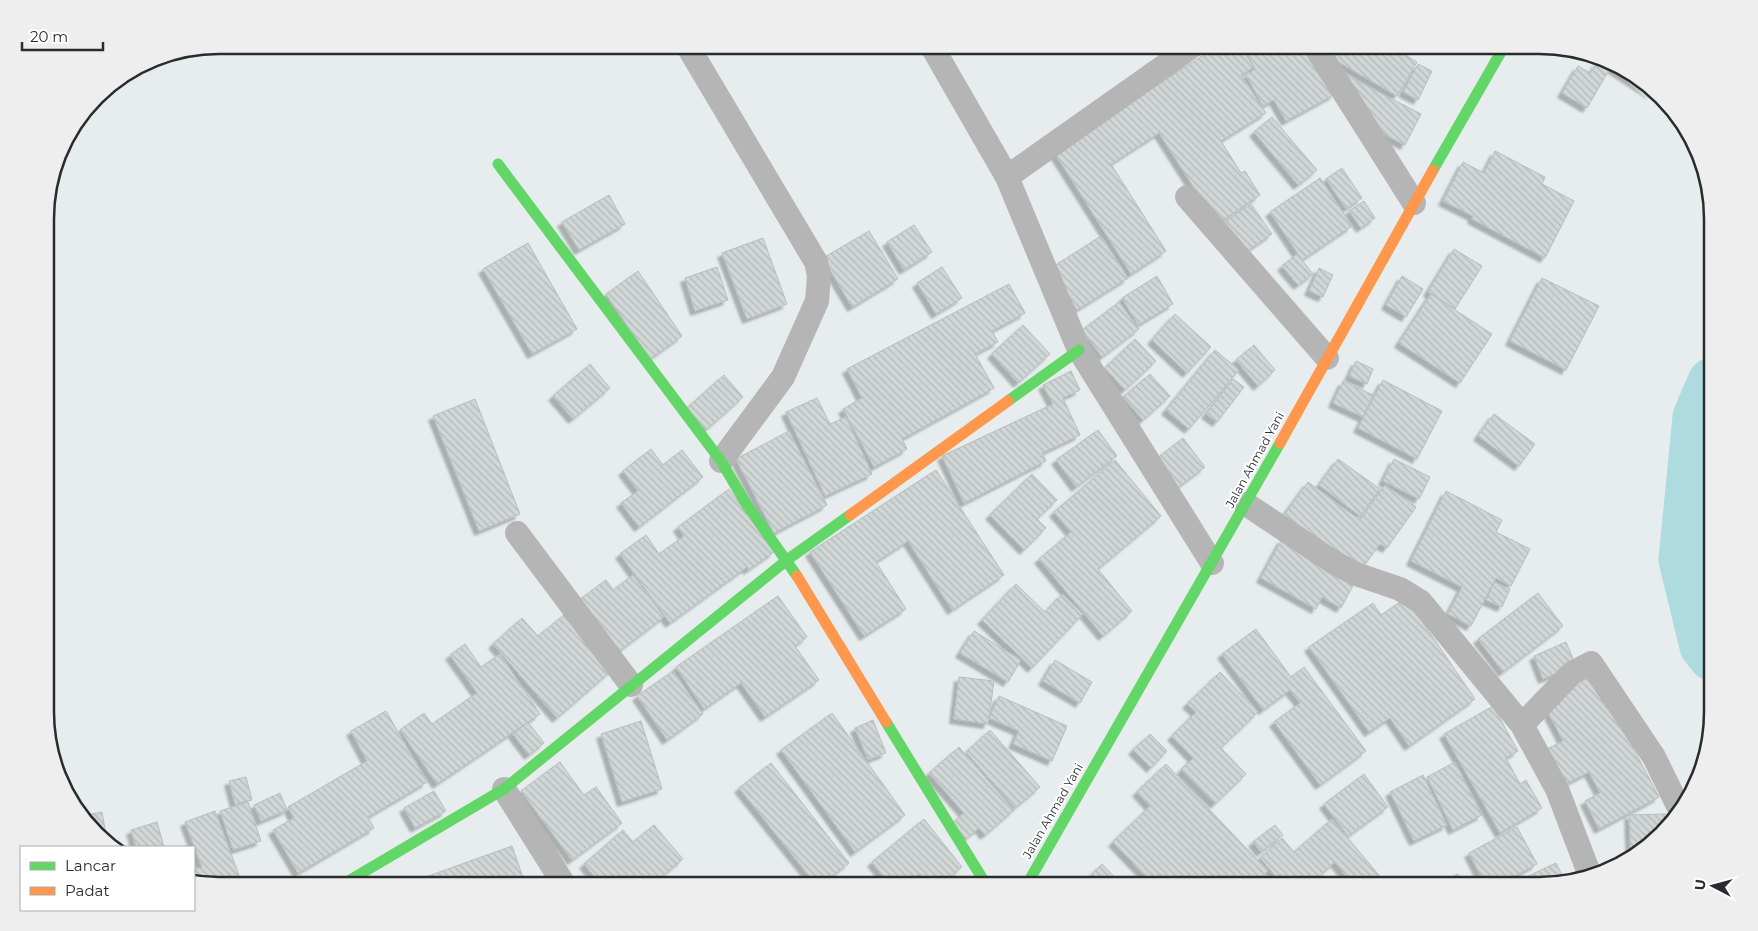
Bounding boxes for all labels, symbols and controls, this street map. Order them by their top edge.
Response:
scale bar [22,20,104,52]
text: 20 m [30,27,68,46]
street label: Jalan Ahmad Yani [1221,409,1287,511]
street label: Jalan Ahmad Yani [1019,760,1086,862]
legend [20,846,195,911]
text: Lancar [65,856,116,875]
north arrow [1688,861,1738,911]
text: U [1691,878,1710,891]
text: Padat [65,881,110,900]

